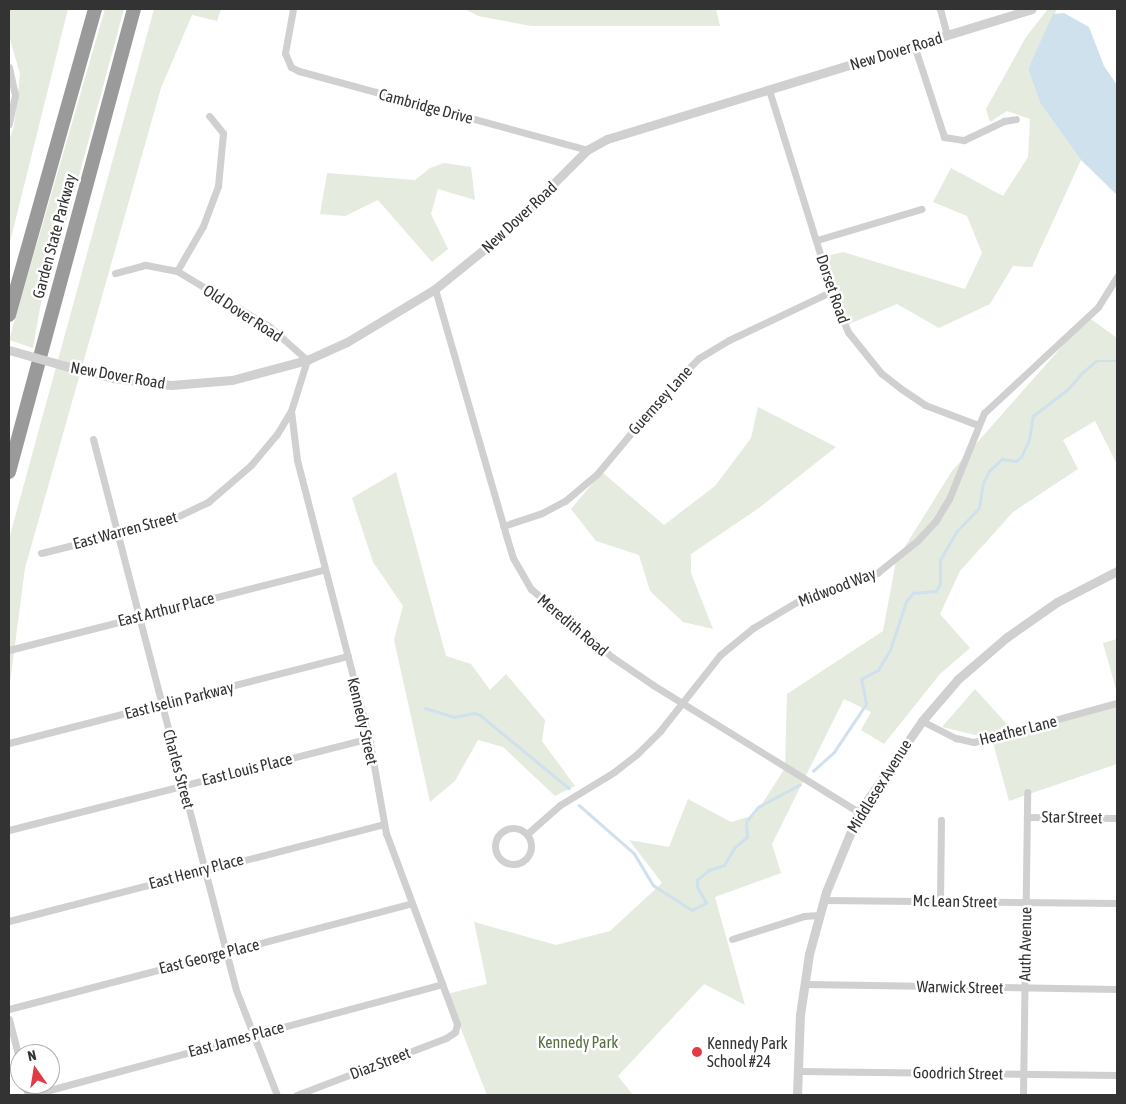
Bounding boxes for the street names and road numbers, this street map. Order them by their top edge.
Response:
street label: New Dover Road [847,28,945,74]
street label: Cambridge Drive [377,84,475,128]
street label: Garden State Parkway [28,172,80,300]
street label: New Dover Road [477,177,561,257]
street label: Dorset Road [812,252,854,326]
street label: Old Dover Road [200,280,286,346]
street label: New Dover Road [69,357,167,393]
street label: Guernsey Lane [624,362,696,438]
street label: East Warren Street [71,507,179,553]
street label: Midwood Way [796,563,878,611]
street label: East Arthur Place [116,588,216,630]
street label: Meredith Road [534,590,612,660]
street label: Kennedy Street [344,676,382,766]
street label: East Iselin Parkway [122,677,236,723]
street label: Heather Lane [977,711,1059,749]
street label: Charles Street [159,727,199,811]
street label: Middlesex Avenue [843,736,915,836]
street label: East Louis Place [200,749,294,789]
street label: Star Street [1041,807,1103,827]
street label: East Henry Place [147,849,245,893]
street label: Mc Lean Street [912,891,998,911]
street label: Auth Avenue [1015,907,1035,981]
street label: East George Place [157,934,261,978]
street label: Warwick Street [916,977,1004,997]
street label: East James Place [186,1017,286,1061]
street label: Diaz Street [347,1043,413,1083]
street label: Goodrich Street [913,1063,1003,1083]

